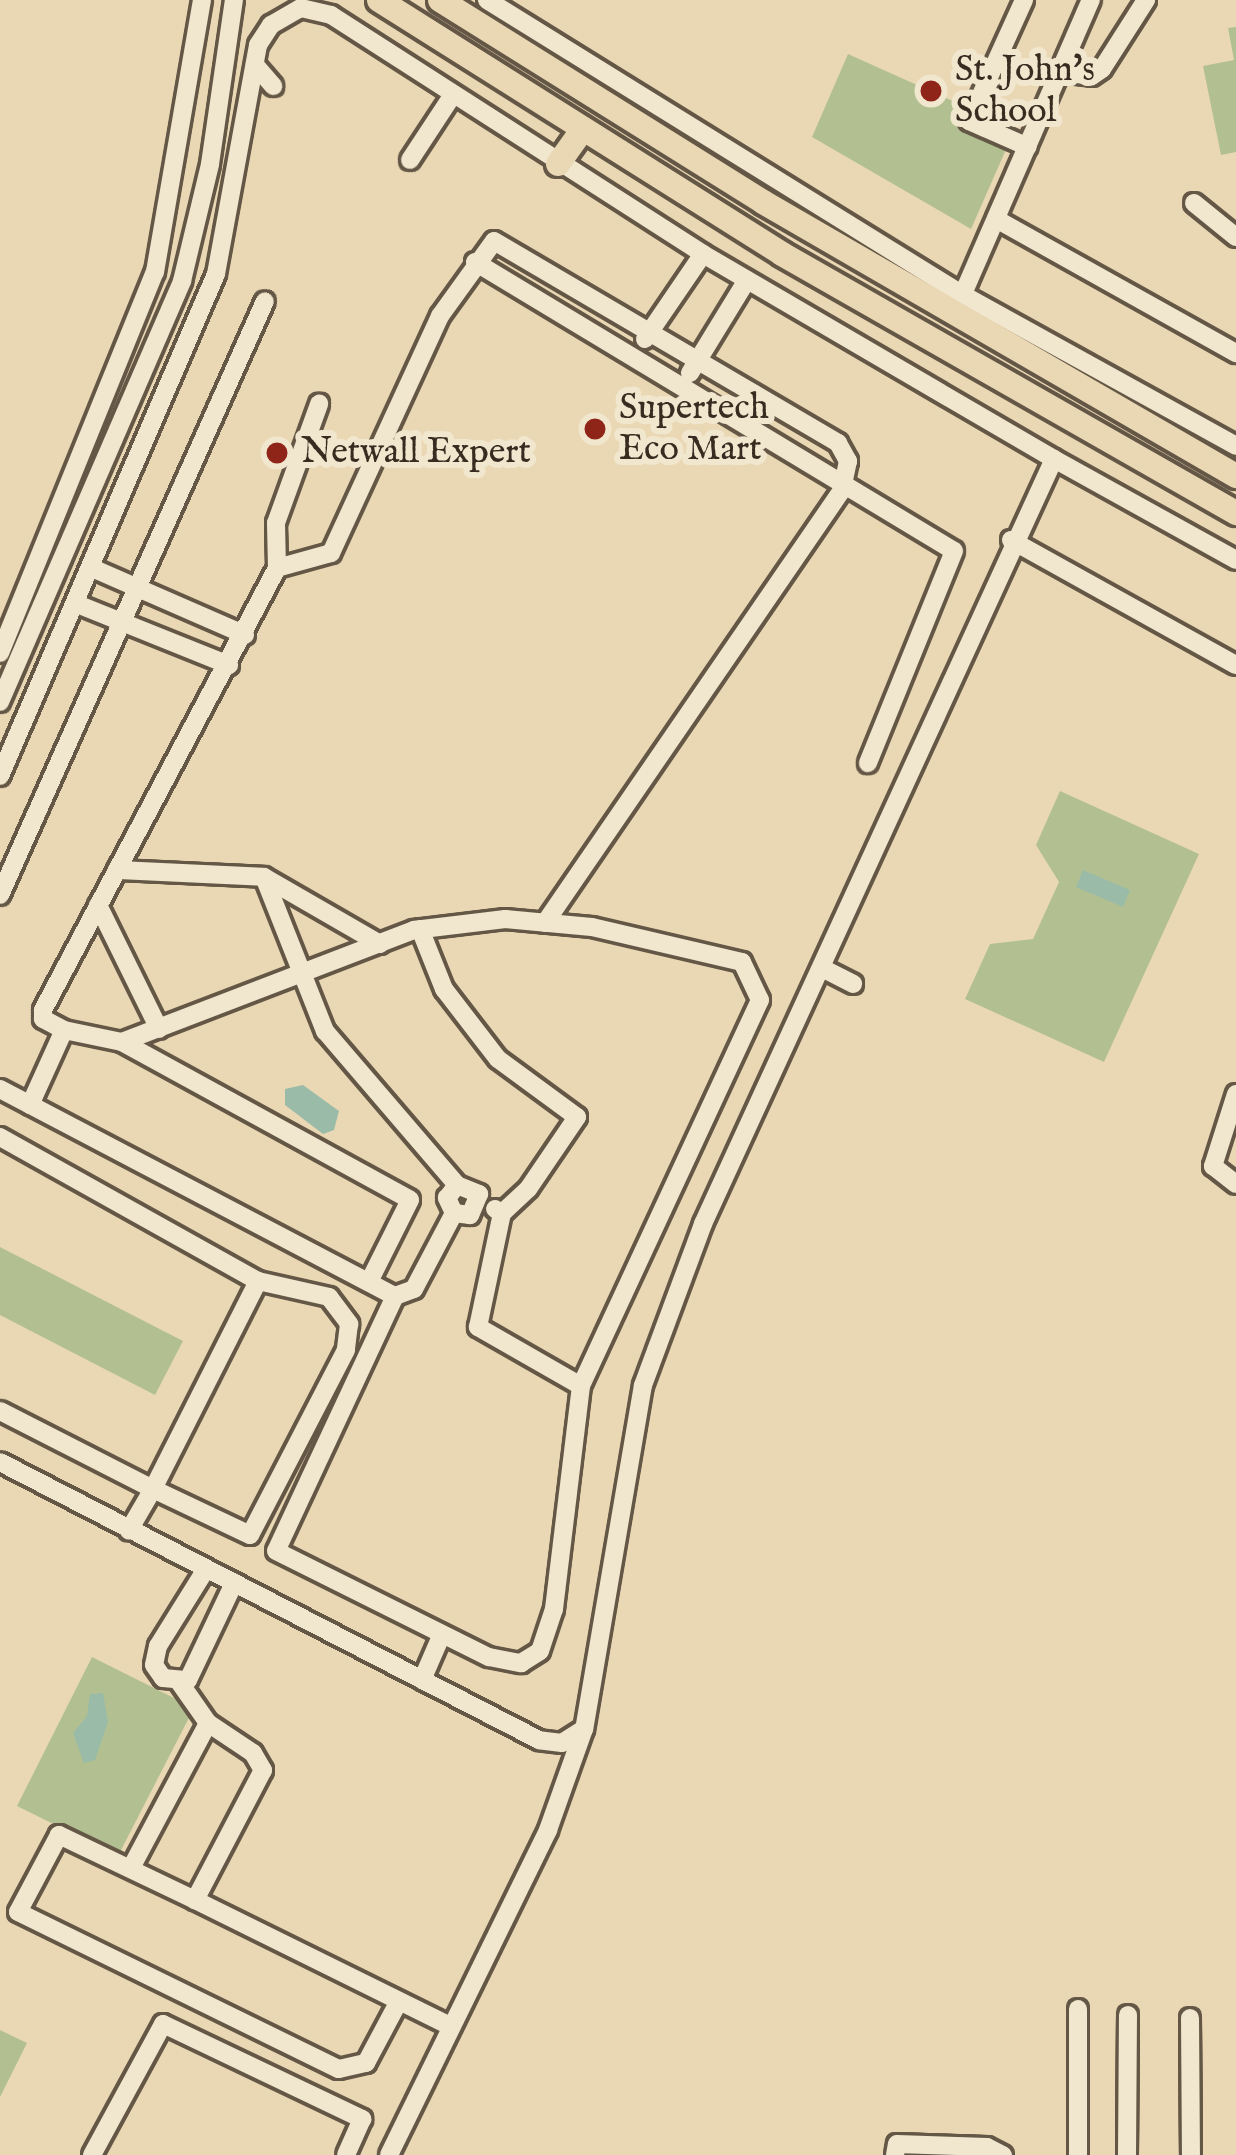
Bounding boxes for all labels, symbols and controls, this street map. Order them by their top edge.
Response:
place label: St. John's School [955,48,1095,133]
marker: St. John's School [918,78,944,104]
place label: Supertech Eco Mart [619,386,769,471]
marker: Supertech Eco Mart [582,416,608,442]
place label: Netwall Expert [301,431,531,475]
marker: Netwall Expert [264,440,290,466]

